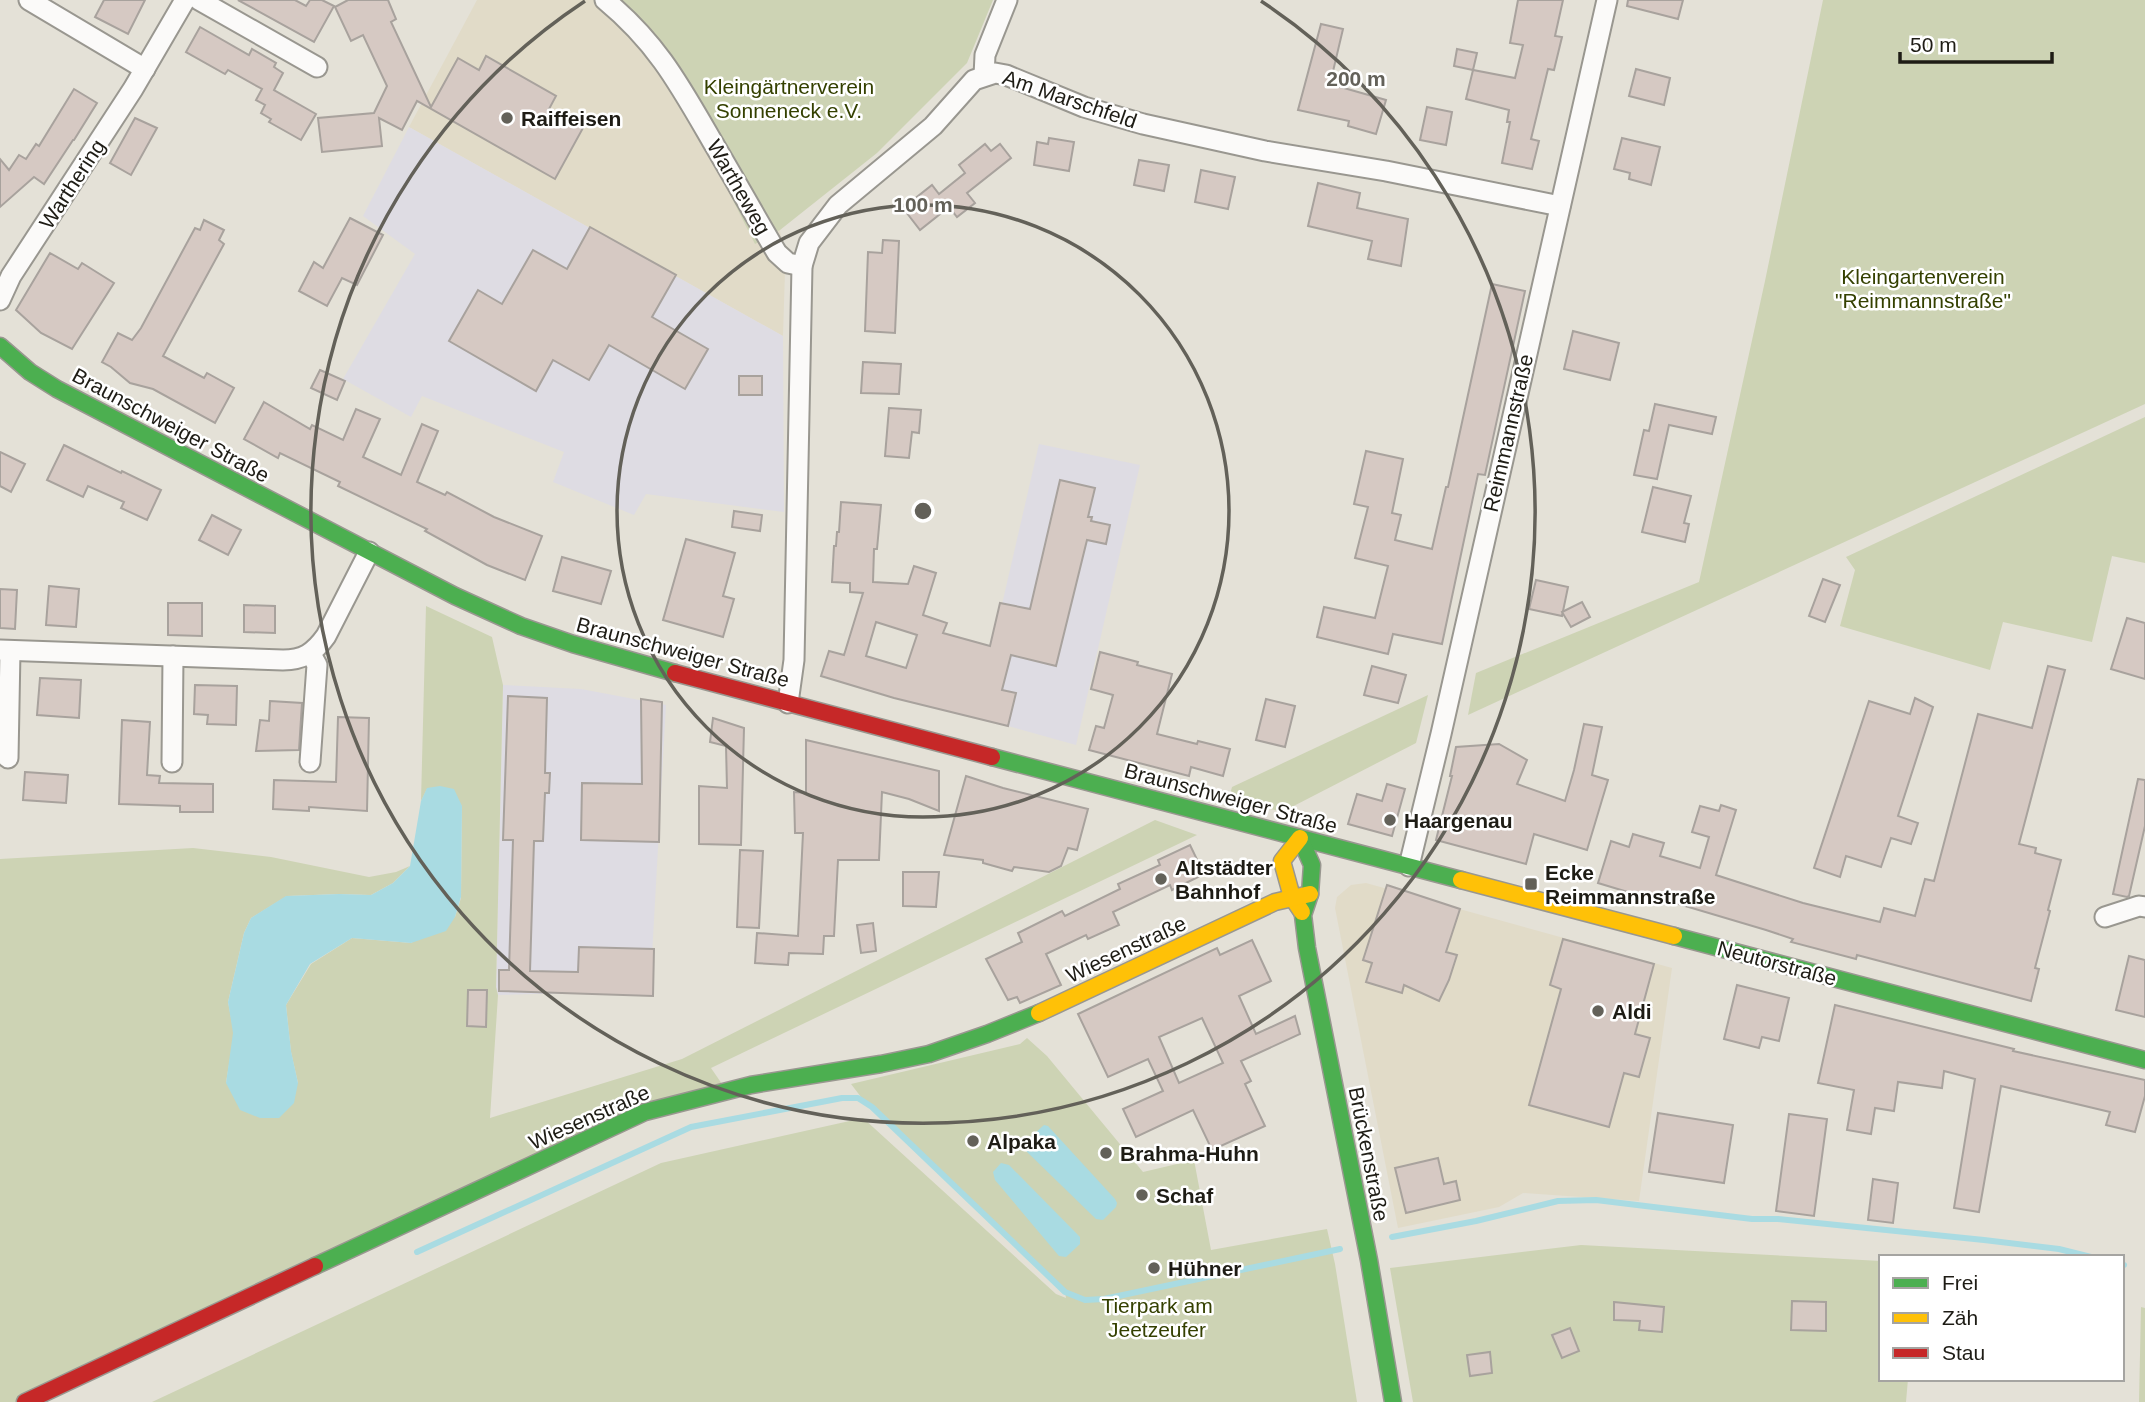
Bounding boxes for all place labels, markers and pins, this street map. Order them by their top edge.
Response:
place label: Raiffeisen [521,107,621,130]
marker: Raiffeisen [499,110,515,126]
centre of rings [911,499,935,523]
place label: Haargenau [1404,809,1513,832]
marker: Haargenau [1382,812,1398,828]
place label: Altstädter Bahnhof [1175,856,1273,903]
place label: Ecke Reimmannstraße [1545,861,1715,908]
marker: Altstädter Bahnhof [1153,871,1169,887]
marker: Ecke Reimmannstraße [1523,876,1539,892]
place label: Aldi [1612,1000,1652,1023]
marker: Aldi [1590,1003,1606,1019]
place label: Alpaka [987,1130,1056,1153]
marker: Alpaka [965,1133,981,1149]
place label: Brahma-Huhn [1120,1142,1259,1165]
marker: Brahma-Huhn [1098,1145,1114,1161]
place label: Schaf [1156,1184,1214,1207]
marker: Schaf [1134,1187,1150,1203]
place label: Hühner [1168,1257,1242,1280]
marker: Hühner [1146,1260,1162,1276]

